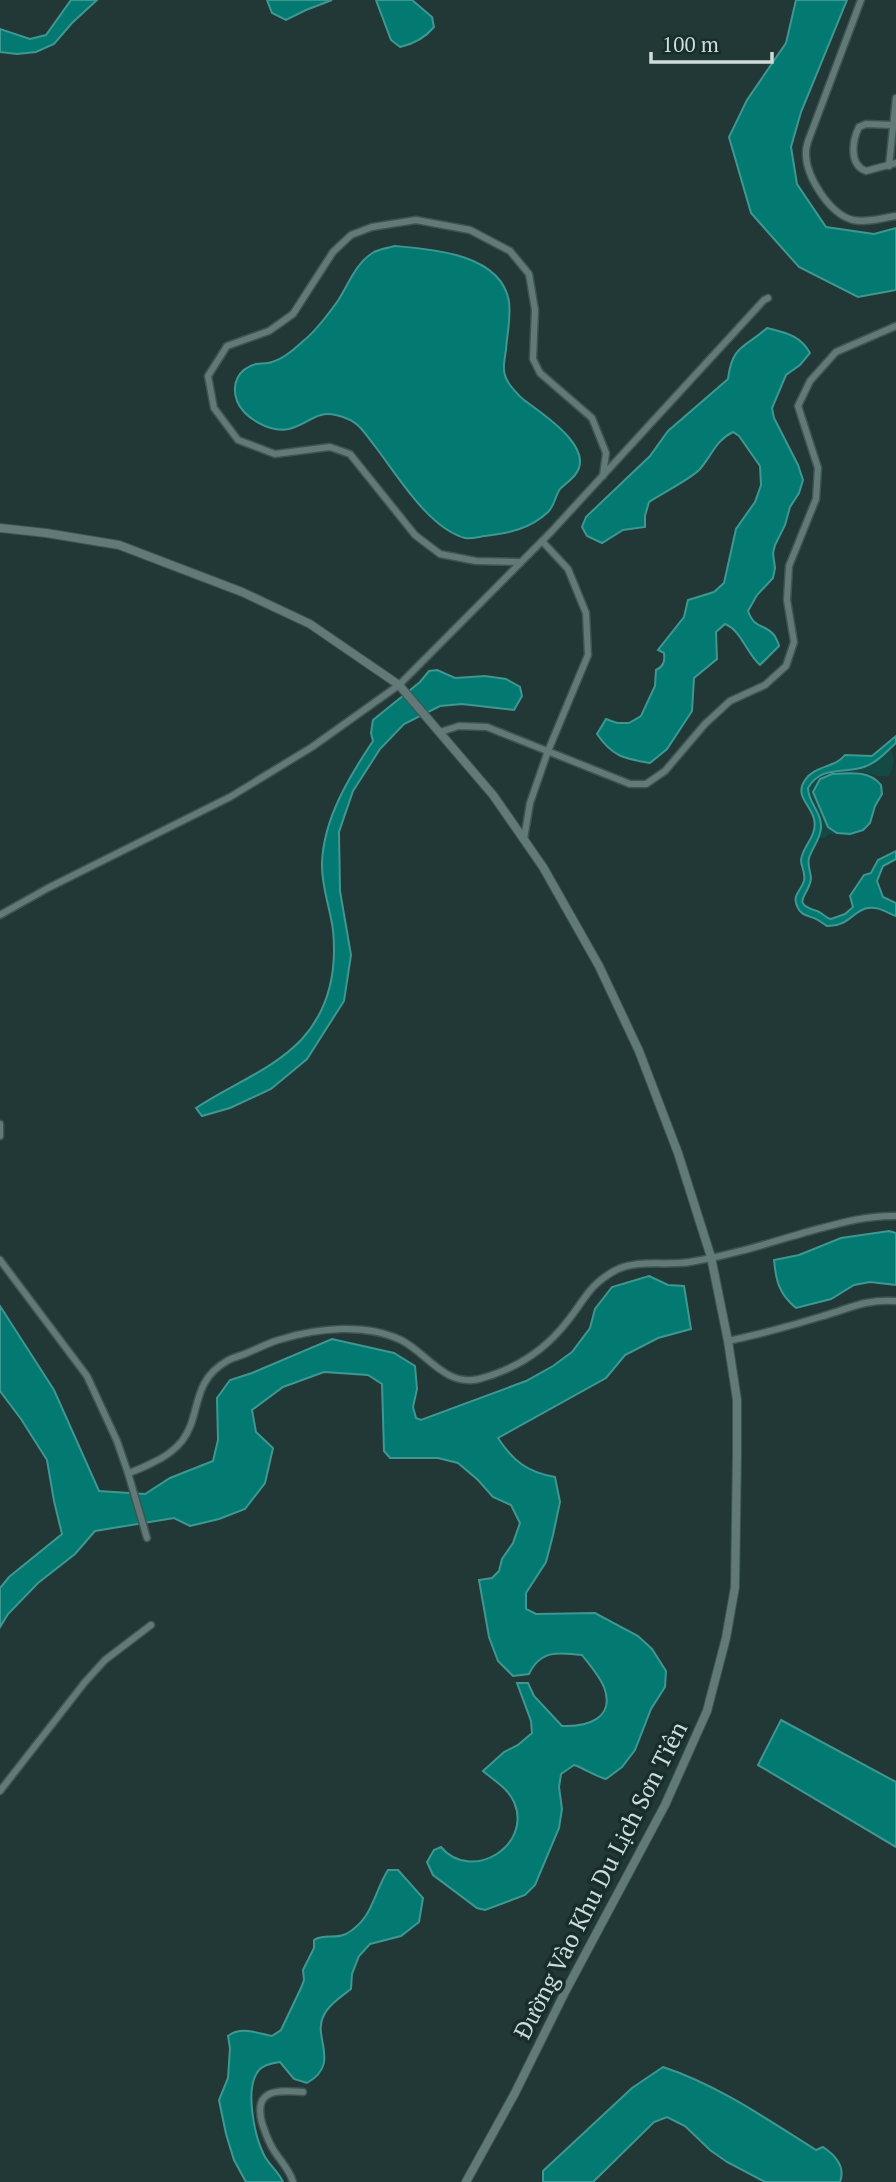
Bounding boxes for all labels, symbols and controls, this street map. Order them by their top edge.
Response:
scale bar [651,21,772,65]
text: 100 m [662,30,719,58]
street label: Đường Vào Khu Du Lịch Sơn Tiên [506,1716,694,2044]

